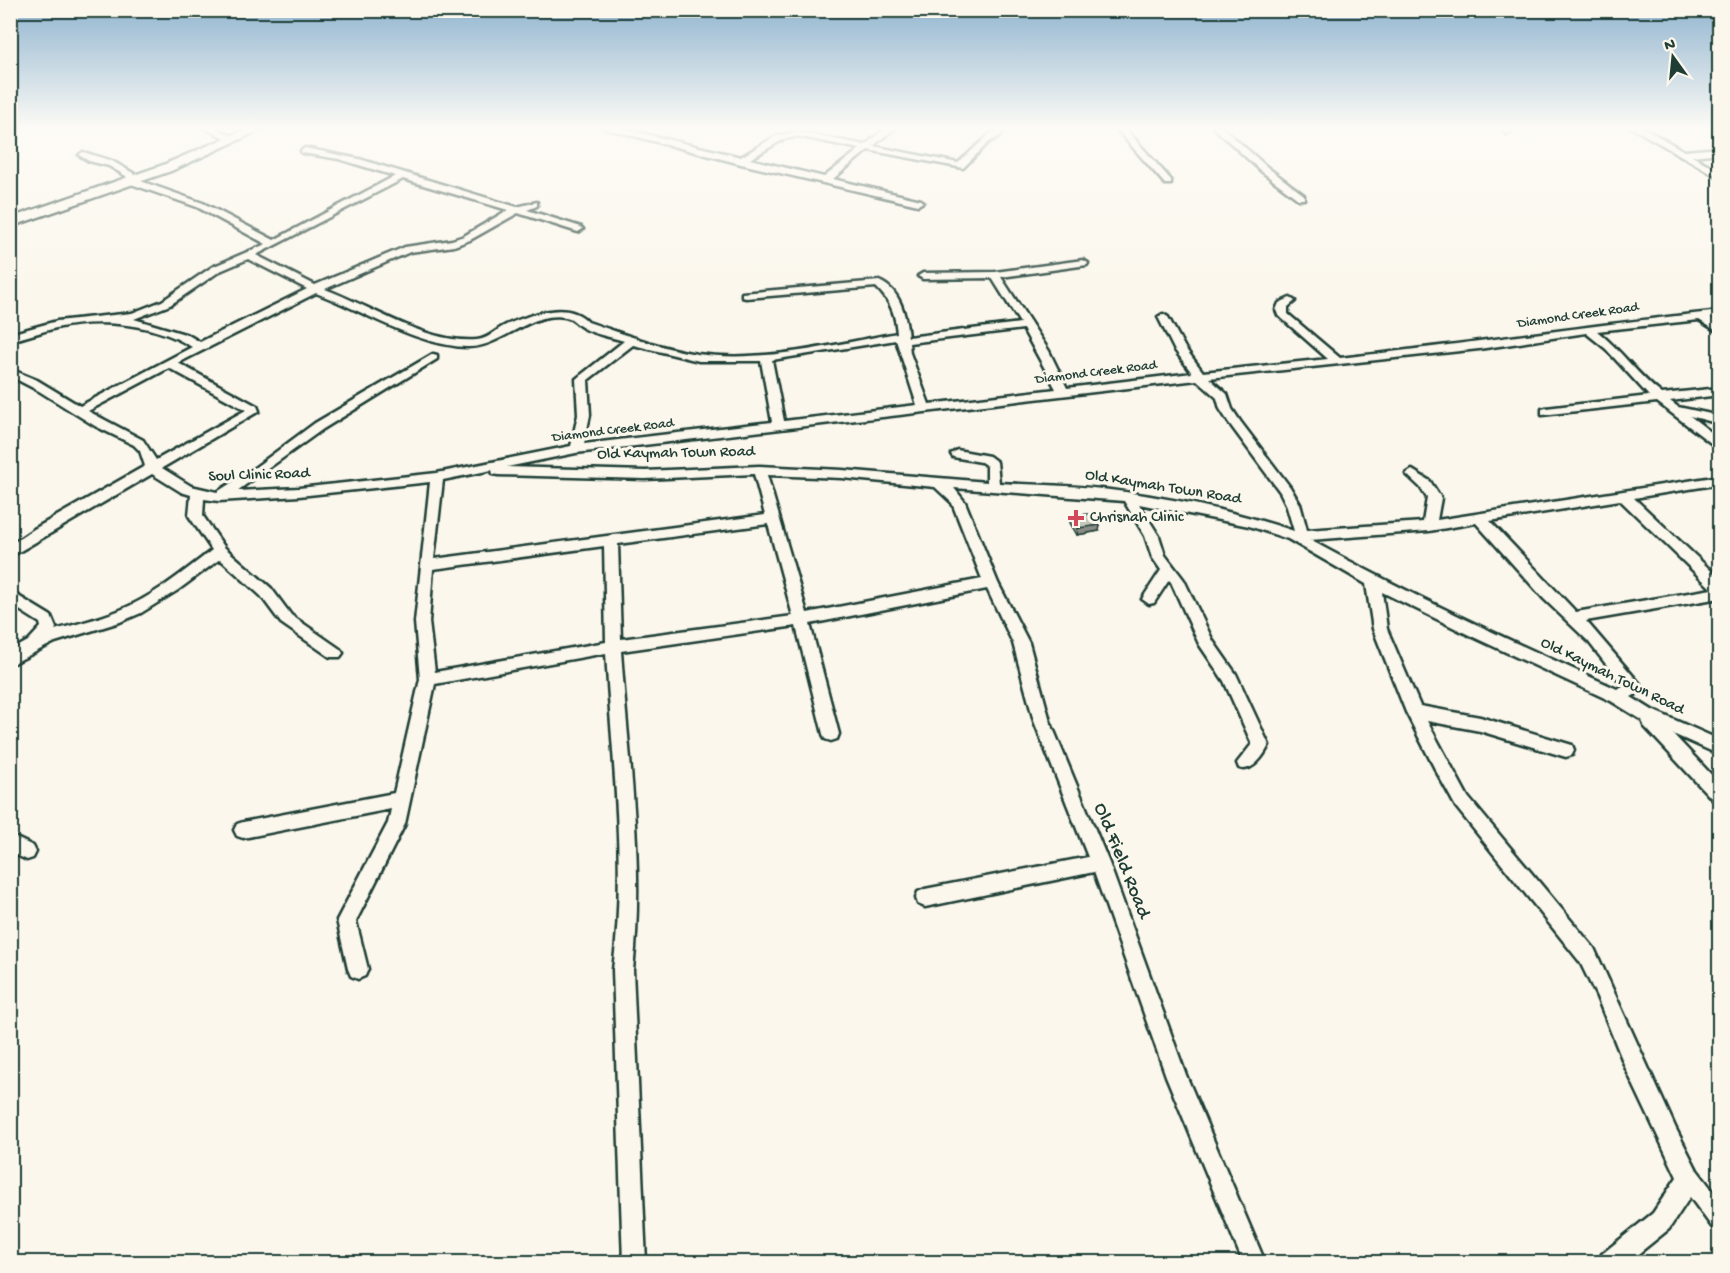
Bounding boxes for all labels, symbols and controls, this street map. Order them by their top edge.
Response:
north arrow [1643,27,1703,87]
text: N [1663,35,1678,56]
street label: Diamond Creek Road [1515,299,1642,333]
street label: Diamond Creek Road [1033,357,1160,389]
street label: Diamond Creek Road [550,415,677,447]
street label: Old Kaymah Town Road [597,443,757,465]
street label: Soul Clinic Road [208,465,312,487]
street label: Old Kaymah Town Road [1084,466,1244,510]
marker: Chrisnah Clinic [1067,509,1085,527]
place label: Chrisnah Clinic [1090,509,1184,528]
street label: Old Kaymah Town Road [1537,634,1688,721]
street label: Old Field Road [1087,800,1155,924]

